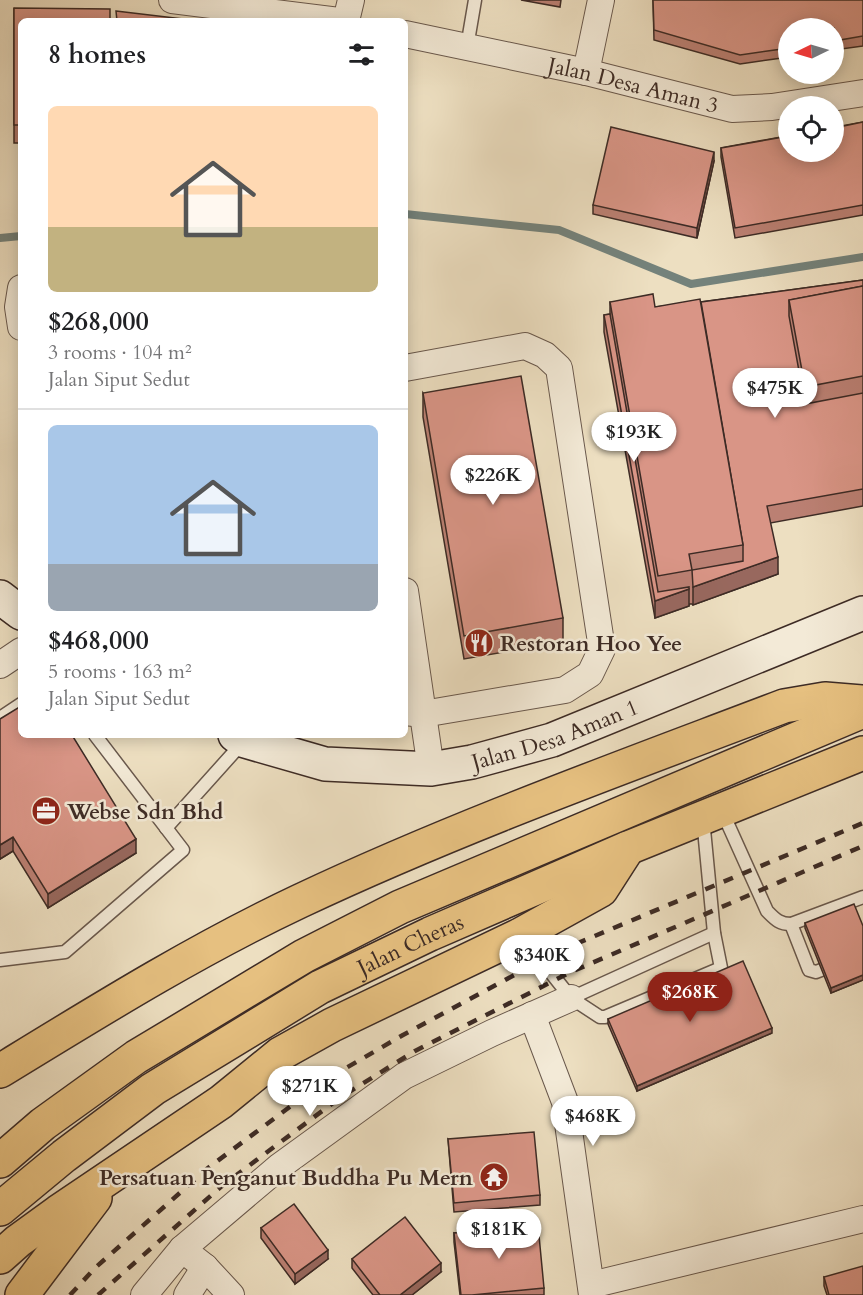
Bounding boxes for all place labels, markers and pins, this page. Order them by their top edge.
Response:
pin: $475K [733,368,817,419]
pin: $193K [592,412,676,463]
pin: $226K [451,455,535,506]
restaurant icon: Restoran Hoo Yee [463,627,495,659]
place label: Restoran Hoo Yee [500,629,682,659]
office icon: Webse Sdn Bhd [30,795,62,827]
place label: Webse Sdn Bhd [66,797,224,827]
pin: $340K [500,935,584,986]
pin: $268K [648,972,732,1023]
pin: $271K [268,1066,352,1117]
pin: $468K [551,1096,635,1147]
temple icon: Persatuan Penganut Buddha Pu Mern [478,1161,510,1193]
place label: Persatuan Penganut Buddha Pu Mern [99,1163,473,1193]
pin: $181K [457,1209,541,1260]

